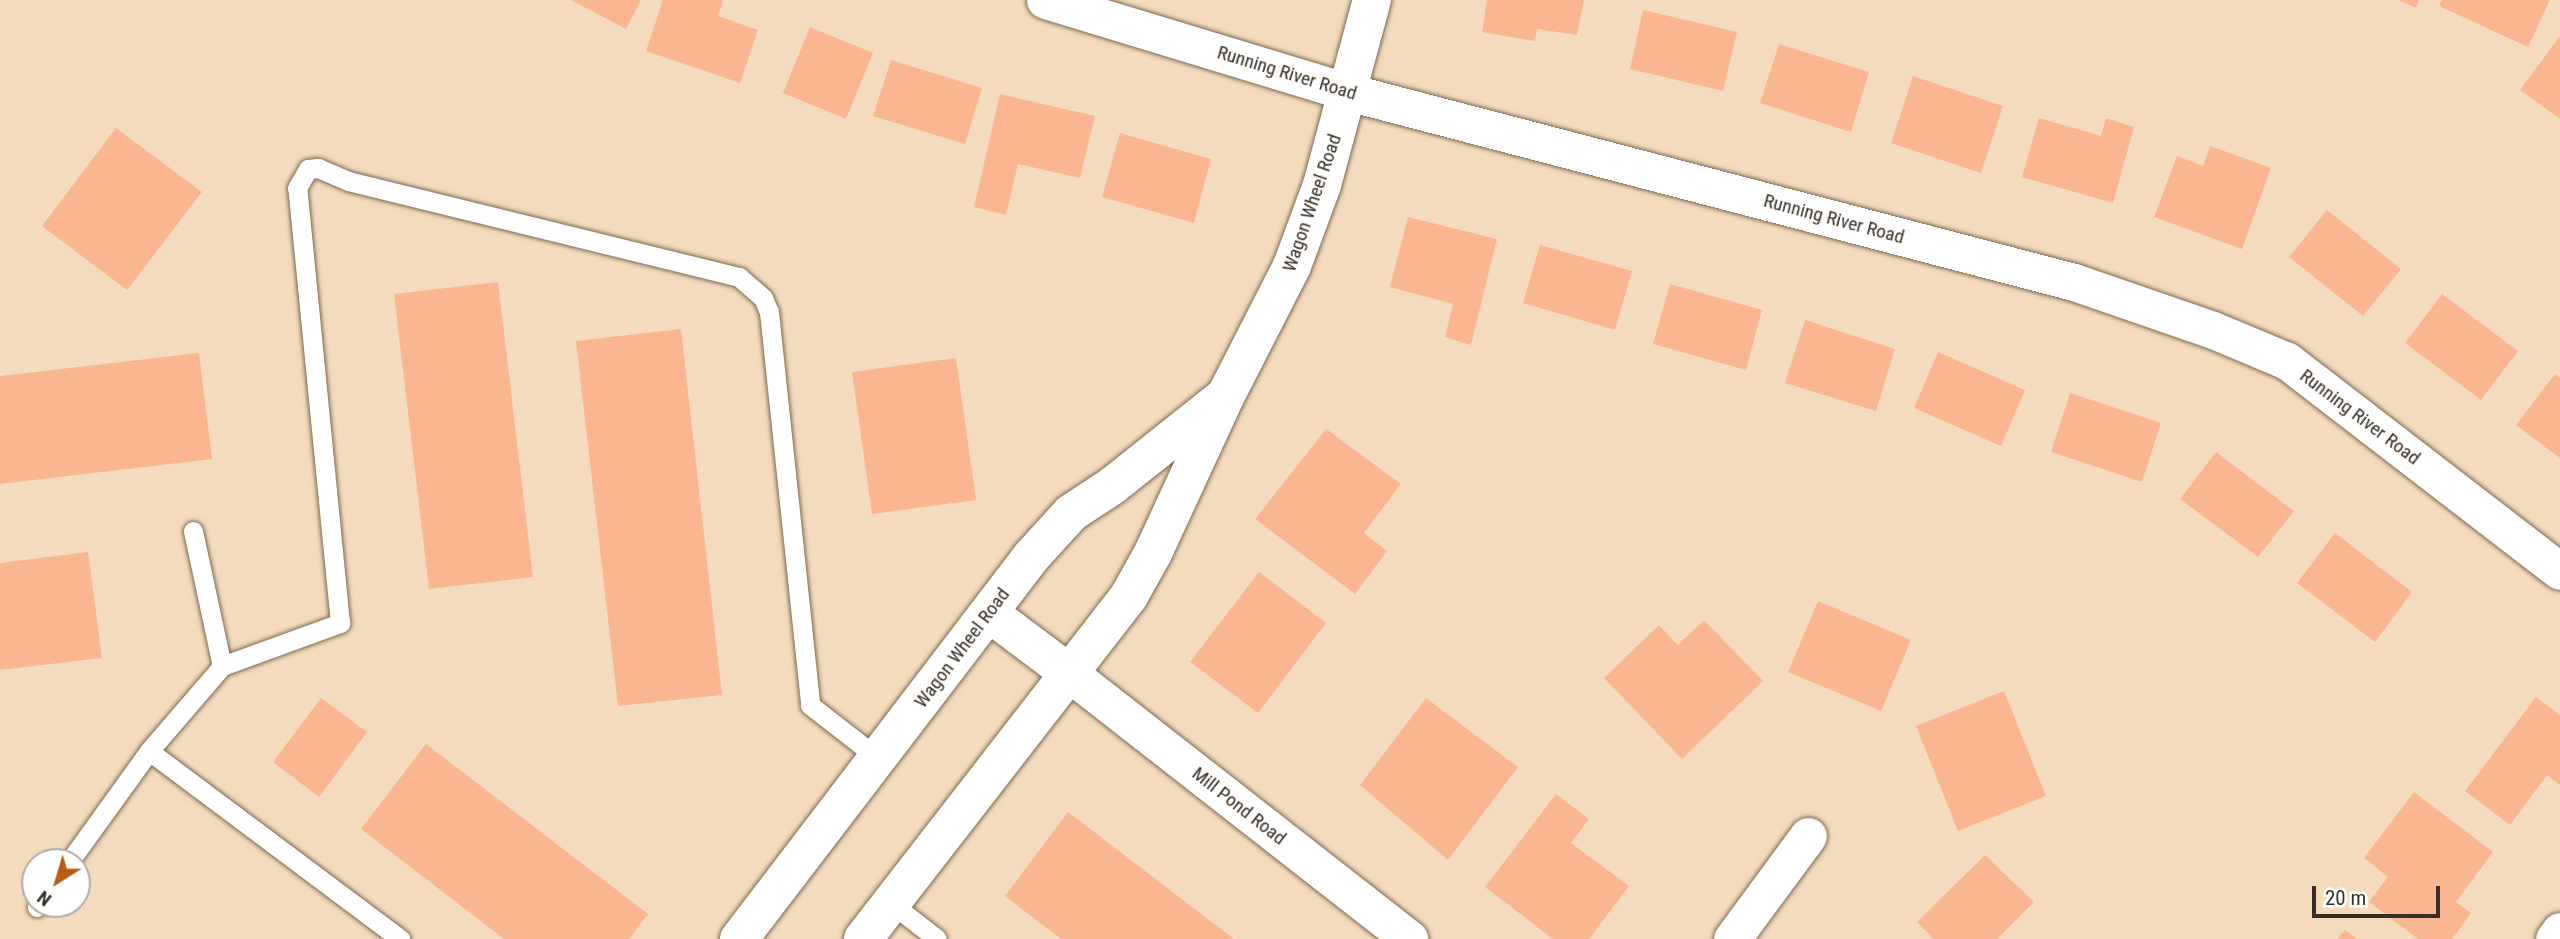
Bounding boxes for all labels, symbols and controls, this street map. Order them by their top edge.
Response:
street label: Running River Road [1215,41,1359,105]
street label: Wagon Wheel Road [1278,131,1346,275]
street label: Running River Road [1761,189,1907,249]
street label: Running River Road [2295,364,2425,470]
street label: Wagon Wheel Road [910,584,1014,712]
street label: Mill Pond Road [1188,762,1290,850]
north arrow [21,848,91,918]
scale bar [2315,872,2443,916]
text: N [33,886,56,911]
text: 20 m [2325,886,2366,910]

